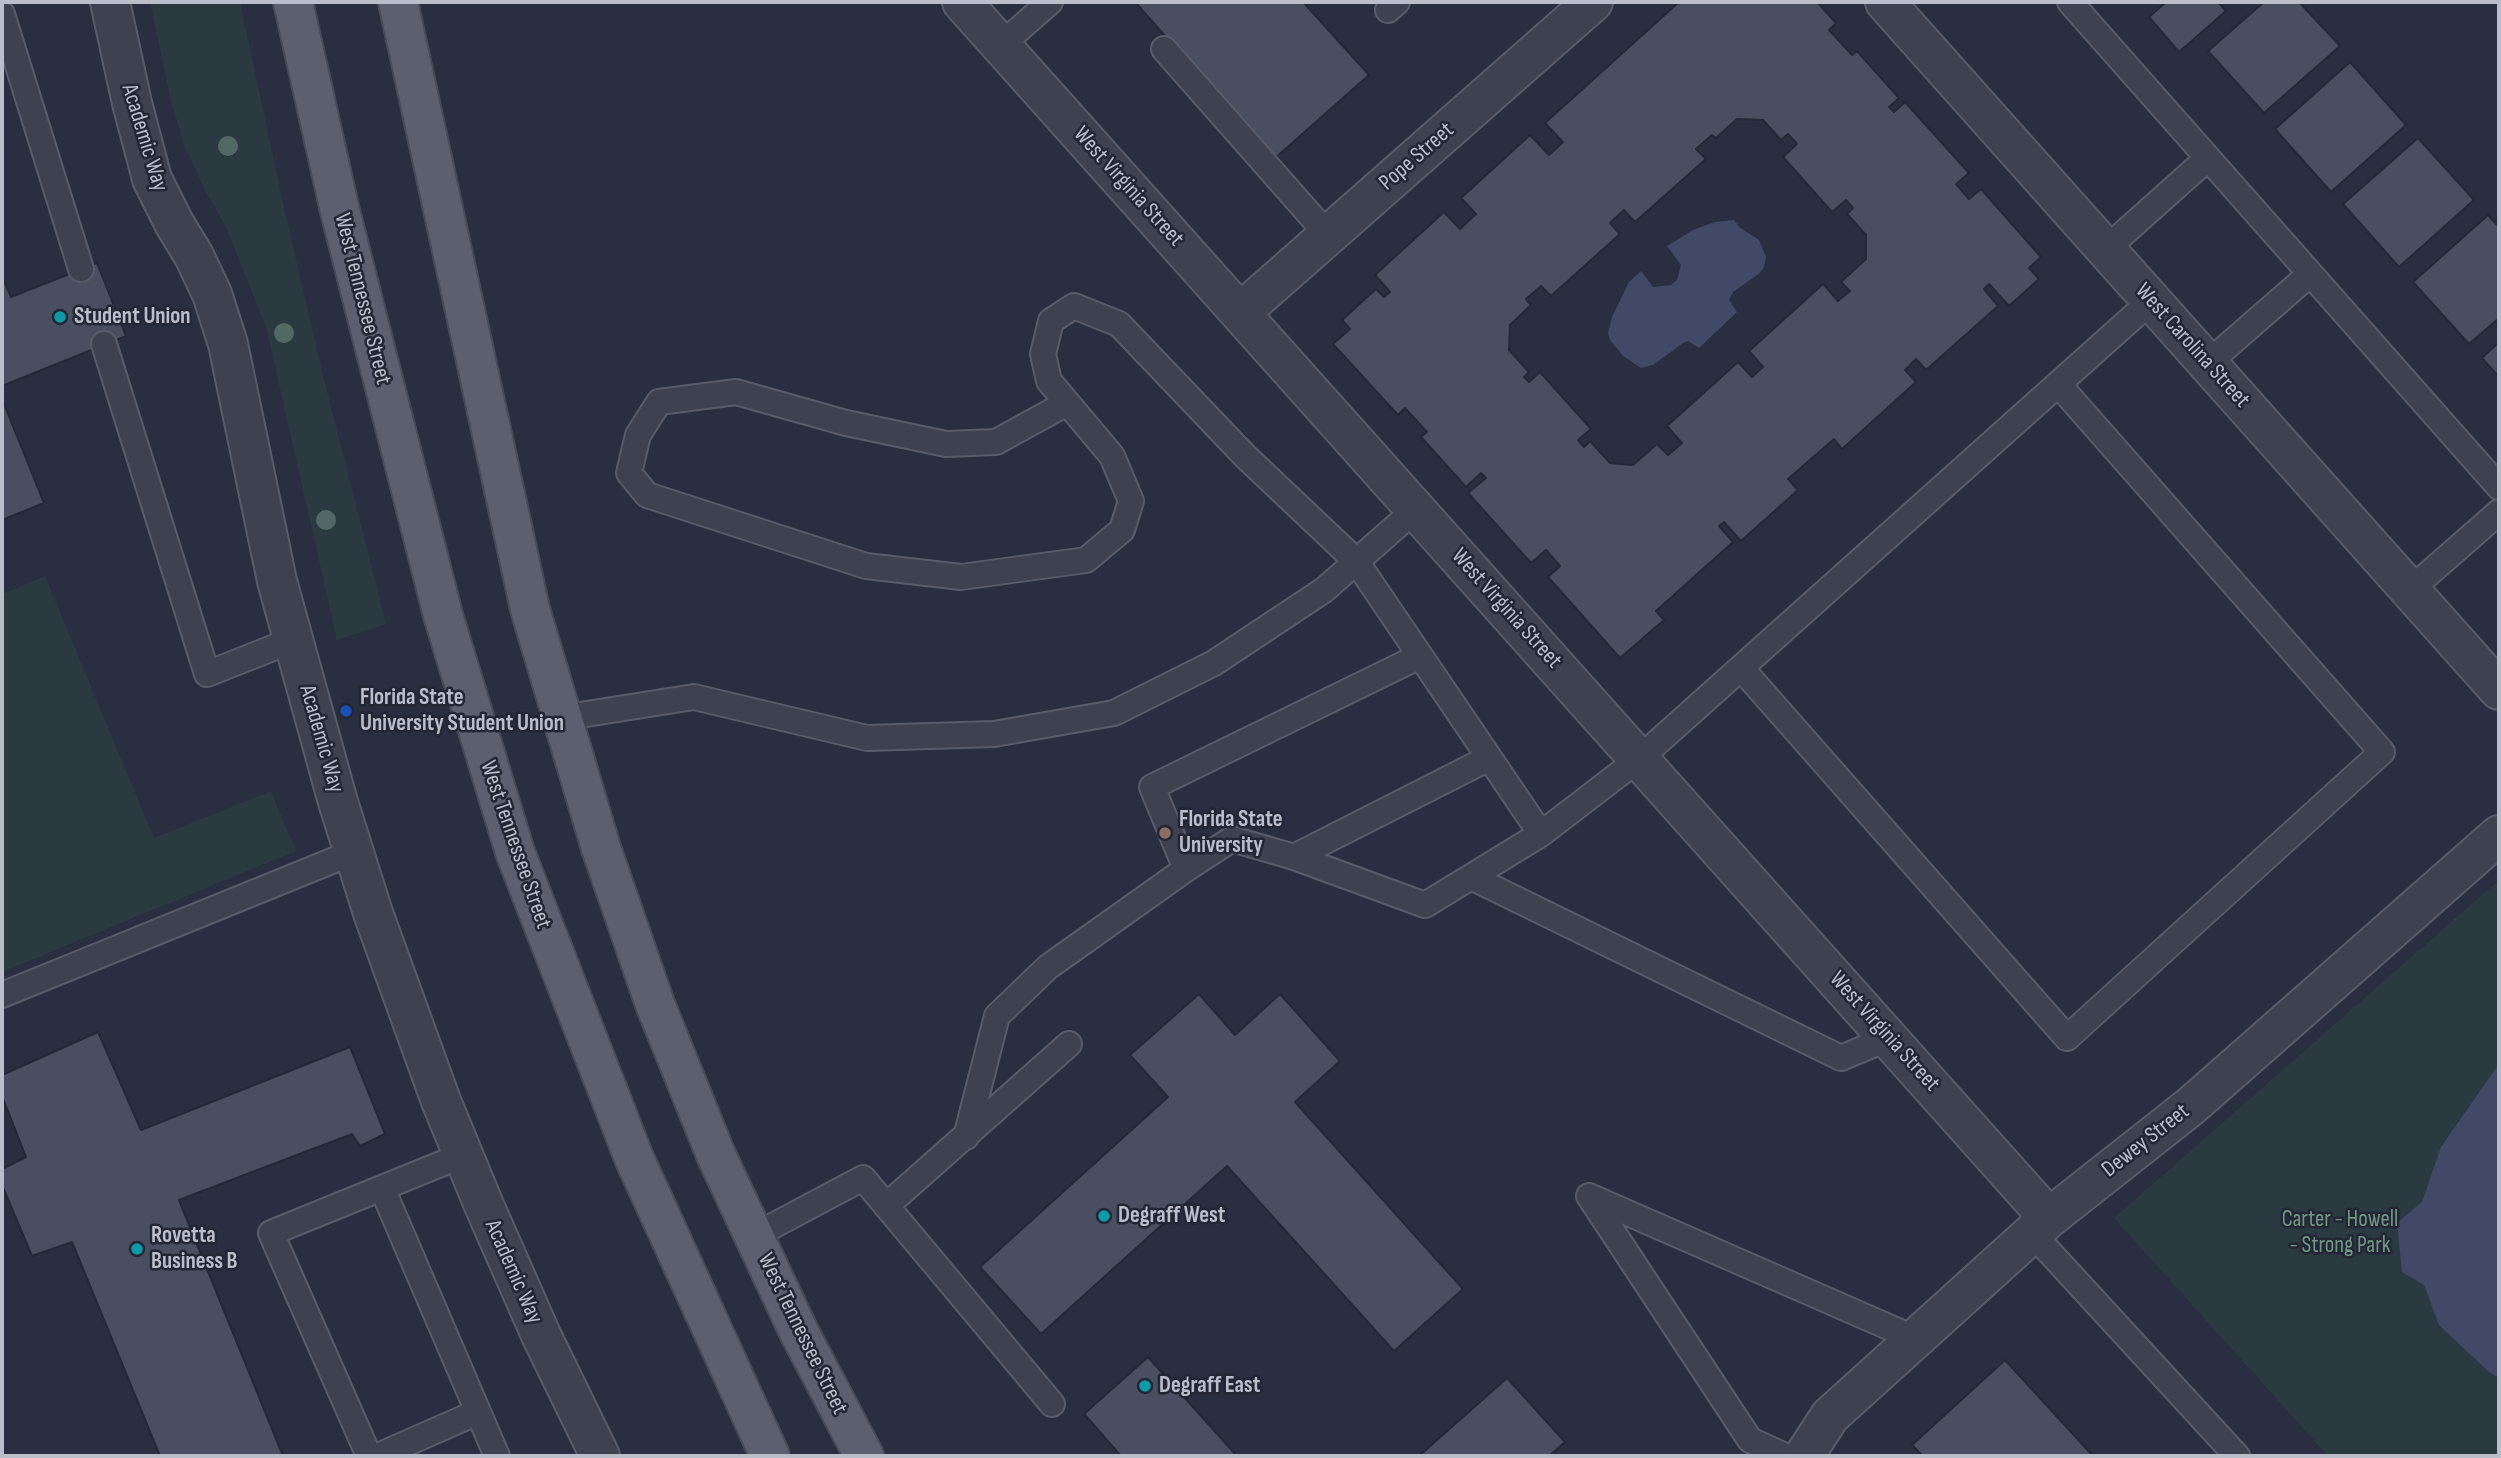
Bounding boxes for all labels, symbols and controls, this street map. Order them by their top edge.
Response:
street label: Academic Way [115,81,173,195]
street label: Pope Street [1374,117,1460,197]
street label: West Virginia Street [1067,121,1189,253]
street label: West Tennessee Street [327,210,397,388]
street label: West Carolina Street [2129,278,2255,414]
place label: Student Union [74,303,191,331]
marker: Student Union [52,309,68,325]
street label: West Virginia Street [1445,543,1567,675]
street label: Academic Way [292,682,350,796]
place label: Florida State University Student Union [360,684,564,738]
marker: Florida State University Student Union [338,703,354,719]
street label: West Tennessee Street [473,757,557,933]
place label: Florida State University [1179,806,1283,860]
marker: Florida State University [1157,825,1173,841]
street label: West Virginia Street [1823,966,1945,1098]
street label: Dewey Street [2097,1098,2195,1184]
place label: Degraff West [1118,1202,1225,1230]
park label: Carter - Howell - Strong Park [2282,1206,2398,1260]
marker: Degraff West [1096,1208,1112,1224]
street label: Academic Way [478,1216,548,1328]
place label: Rovetta Business B [151,1222,238,1276]
marker: Rovetta Business B [129,1241,145,1257]
street label: West Tennessee Street [751,1249,853,1419]
place label: Degraff East [1159,1372,1260,1400]
marker: Degraff East [1137,1378,1153,1394]

